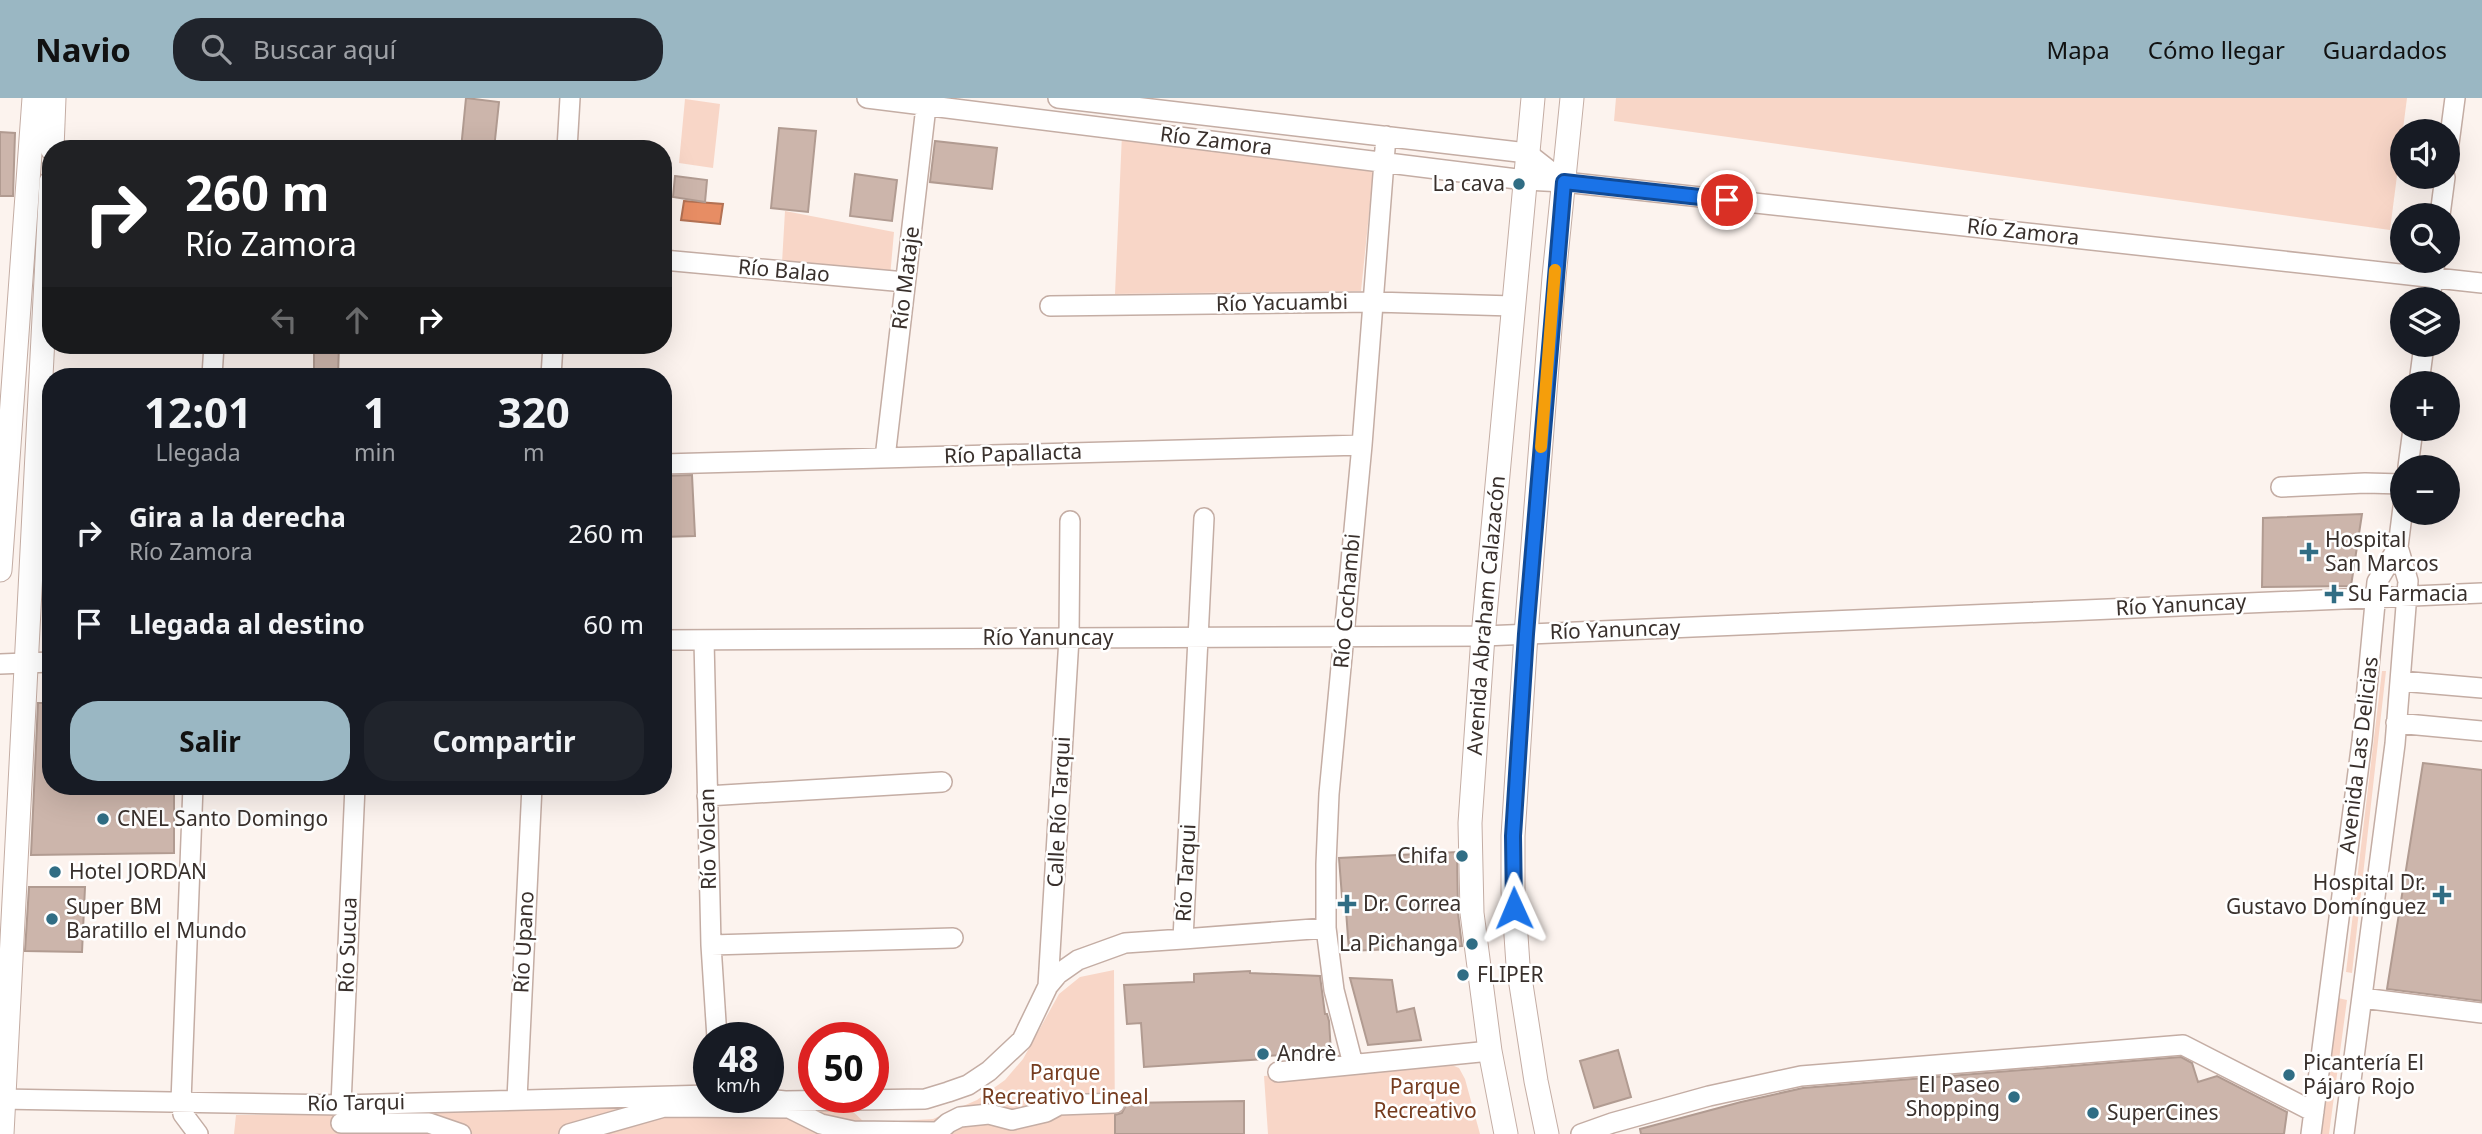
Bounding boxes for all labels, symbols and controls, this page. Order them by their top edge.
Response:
search box [173,18,663,81]
text: Navio [35,27,131,72]
icon: search [197,30,235,68]
text: Buscar aquí [253,31,396,67]
text: Mapa [2046,33,2110,66]
text: Cómo llegar [2148,33,2285,66]
text: Guardados [2323,33,2447,66]
street label: Río Zamora [1158,119,1274,161]
map controls [2390,119,2460,525]
button: sound [2390,119,2460,189]
text: 260 m [185,159,330,225]
icon: right [70,168,161,259]
place label: La cava [1432,169,1505,197]
pin [1697,170,1757,230]
marker: La cava [1511,176,1527,192]
icon: arrive [1708,181,1746,219]
button: search [2390,203,2460,273]
street label: Río Zamora [1966,211,2081,251]
text: Río Zamora [185,222,357,265]
street label: Río Mataje [885,225,925,331]
street label: Río Balao [737,252,831,288]
street label: Río Yacuambi [1216,287,1348,317]
button: layers [2390,287,2460,357]
icon: left [265,301,303,339]
icon: ahead [338,301,376,339]
icon: right [411,301,449,339]
button: + [2390,371,2460,441]
text: 12:01 [144,383,252,440]
text: 1 [363,383,387,440]
text: 320 [498,383,570,440]
text: Llegada [156,436,241,468]
text: min [354,436,396,468]
text: m [523,436,545,468]
street label: Río Papallacta [944,437,1082,469]
button: − [2390,455,2460,525]
street label: Avenida Abraham Calazacón [1460,474,1511,756]
text: Gira a la derecha [129,499,346,535]
icon: right [70,514,108,552]
text: 260 m [568,515,644,551]
place label: Hospital San Marcos [2325,525,2439,577]
street label: Río Cochambi [1326,532,1366,670]
text: Río Zamora [129,535,253,567]
marker: Hospital San Marcos [2299,542,2319,562]
place label: Su Farmacia [2348,579,2468,607]
marker: Su Farmacia [2326,586,2342,602]
street label: Río Yanuncay [2115,587,2247,621]
icon: arrive [70,605,108,643]
text: Llegada al destino [129,606,365,642]
text: 60 m [583,606,644,642]
street label: Río Yanuncay [1549,613,1681,645]
street label: Río Yanuncay [983,623,1114,651]
street label: Avenida Las Delicias [2332,655,2384,855]
button: Salir [70,701,350,781]
button: Compartir [364,701,644,781]
street label: Calle Río Tarqui [1040,736,1076,888]
street label: Río Volcan [692,788,722,890]
place label: CNEL Santo Domingo [117,804,328,832]
marker: CNEL Santo Domingo [95,811,111,827]
street label: Río Tarqui [1168,823,1202,923]
place label: Chifa [1397,841,1448,869]
marker: Chifa [1454,848,1470,864]
place label: Hotel JORDAN [69,857,207,885]
marker: Hotel JORDAN [47,864,63,880]
place label: Hospital Dr. Gustavo Domínguez [2226,868,2426,920]
position arrow [1477,871,1551,945]
marker: Hospital Dr. Gustavo Domínguez [2432,885,2452,905]
place label: Dr. Correa [1363,889,1461,917]
street label: Río Upano [506,890,540,994]
place label: Super BM Baratillo el Mundo [66,892,247,944]
marker: Dr. Correa [1337,894,1357,914]
street label: Río Sucua [331,897,363,993]
marker: Super BM Baratillo el Mundo [44,911,60,927]
place label: La Pichanga [1339,929,1458,957]
marker: La Pichanga [1464,936,1480,952]
place label: FLIPER [1477,960,1543,988]
marker: FLIPER [1455,967,1471,983]
speed limit sign: 50 [798,1022,889,1113]
text: 48 [718,1035,759,1082]
place label: Andrè [1277,1039,1336,1067]
marker: Andrè [1255,1046,1271,1062]
place label: Picantería El Pájaro Rojo [2303,1048,2424,1100]
park label: Parque Recreativo Lineal [981,1058,1149,1110]
marker: Picantería El Pájaro Rojo [2281,1067,2297,1083]
place label: El Paseo Shopping [1906,1070,2000,1122]
park label: Parque Recreativo [1373,1072,1477,1124]
text: km/h [716,1073,761,1097]
street label: Río Tarqui [307,1087,405,1117]
marker: El Paseo Shopping [2006,1089,2022,1105]
place label: SuperCines [2107,1098,2219,1126]
marker: SuperCines [2085,1105,2101,1121]

